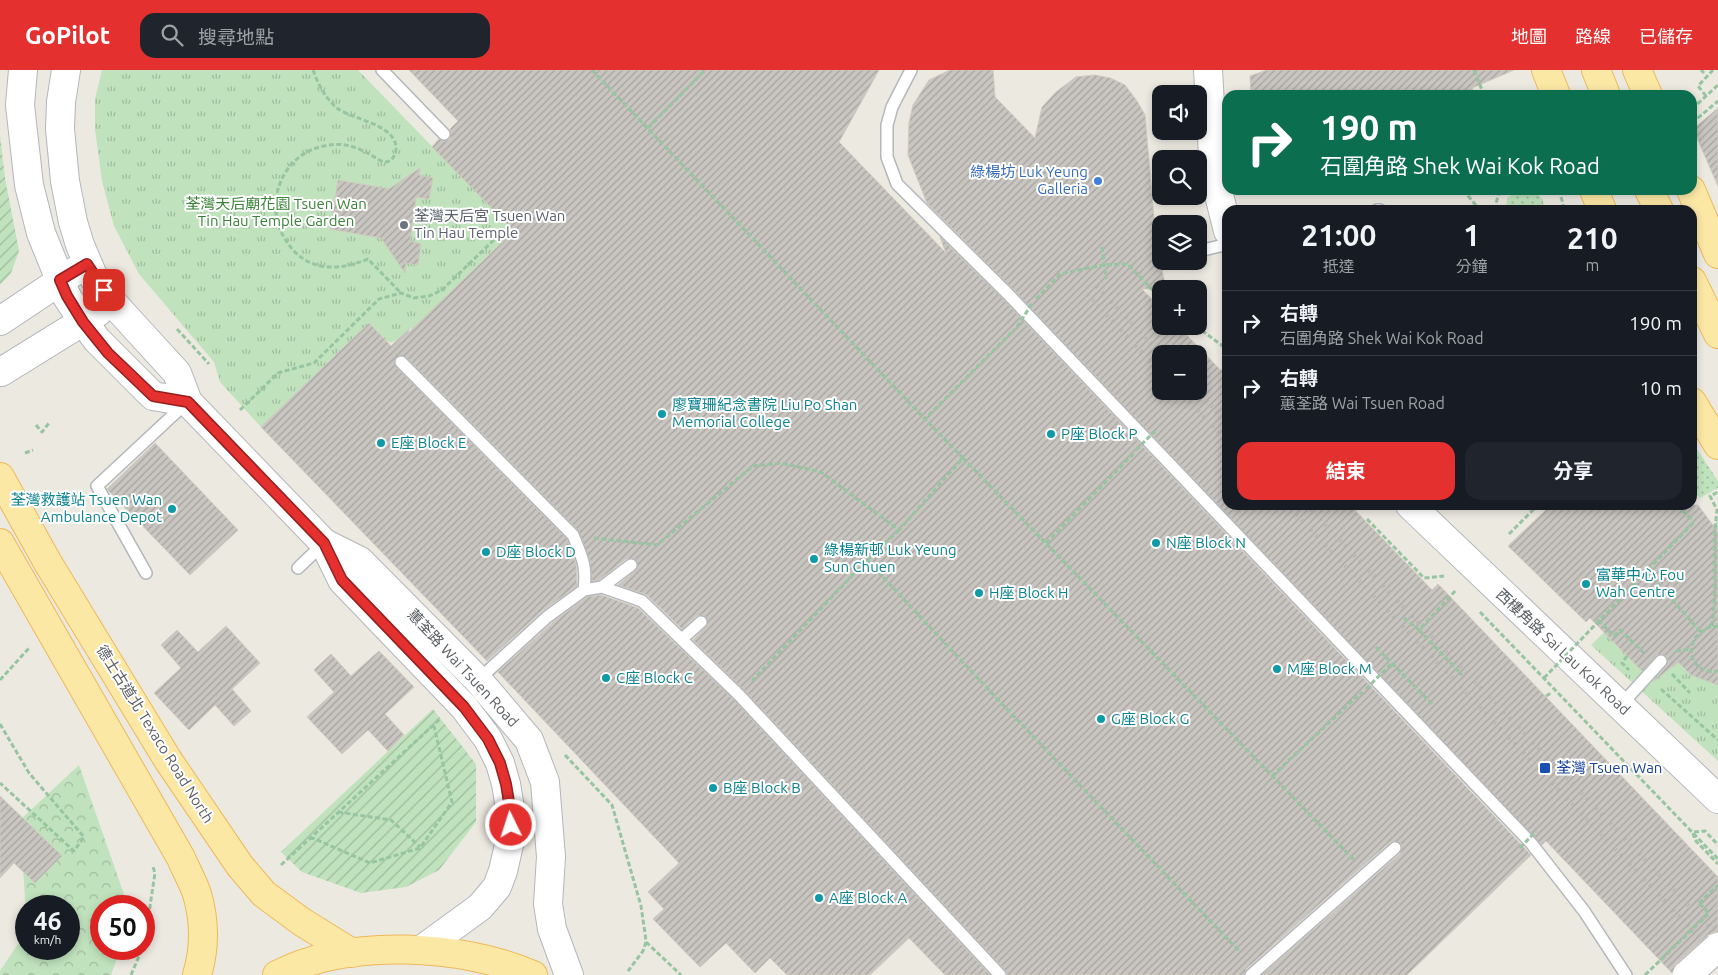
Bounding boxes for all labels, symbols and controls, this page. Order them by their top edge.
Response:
search box [140,13,490,58]
icon: search [158,21,186,49]
text: GoPilot [25,22,110,49]
text: 搜尋地點 [198,26,274,48]
text: 地圖 [1511,26,1547,46]
text: 路線 [1575,26,1611,46]
text: 已儲存 [1639,26,1693,46]
map controls [1152,85,1207,400]
button: sound [1152,85,1207,140]
text: 190 m [1320,107,1418,147]
icon: right [1237,110,1302,175]
button: search [1152,150,1207,205]
text: 石圍角路 Shek Wai Kok Road [1320,153,1600,178]
place label: 綠楊坊 Luk Yeung Galleria [970,163,1088,197]
marker: 綠楊坊 Luk Yeung Galleria [1092,175,1104,187]
park label: 荃灣天后廟花園 Tsuen Wan Tin Hau Temple Garden [185,195,367,229]
place label: 荃灣天后宮 Tsuen Wan Tin Hau Temple [414,207,565,241]
button: layers [1152,215,1207,270]
text: 21:00 [1301,218,1376,252]
text: 1 [1463,218,1480,252]
marker: 荃灣天后宮 Tsuen Wan Tin Hau Temple [398,219,410,231]
text: 210 [1567,221,1618,255]
text: m [1585,256,1599,274]
text: 抵達 [1323,257,1355,275]
text: 分鐘 [1456,257,1488,275]
pin [83,269,125,311]
icon: arrive [90,276,118,304]
button: + [1152,280,1207,335]
text: 右轉 [1280,302,1318,324]
icon: right [1237,309,1265,337]
text: 190 m [1629,312,1682,334]
text: 石圍角路 Shek Wai Kok Road [1280,329,1484,347]
button: − [1152,345,1207,400]
text: 右轉 [1280,367,1318,389]
icon: right [1237,374,1265,402]
text: 10 m [1640,377,1682,399]
text: 蕙荃路 Wai Tsuen Road [1280,394,1445,412]
place label: 廖寶珊紀念書院 Liu Po Shan Memorial College [672,396,857,430]
marker: 廖寶珊紀念書院 Liu Po Shan Memorial College [656,408,668,420]
place label: P座 Block P [1061,425,1138,442]
marker: P座 Block P [1045,428,1057,440]
place label: E座 Block E [391,434,466,451]
marker: E座 Block E [375,437,387,449]
button: 結束 [1237,442,1455,500]
button: 分享 [1465,442,1682,500]
place label: 荃灣救護站 Tsuen Wan Ambulance Depot [11,491,162,525]
marker: 荃灣救護站 Tsuen Wan Ambulance Depot [166,503,178,515]
place label: N座 Block N [1166,534,1246,551]
marker: N座 Block N [1150,537,1162,549]
place label: 綠楊新邨 Luk Yeung Sun Chuen [824,541,957,575]
place label: D座 Block D [496,543,576,560]
marker: D座 Block D [480,546,492,558]
marker: 綠楊新邨 Luk Yeung Sun Chuen [808,553,820,565]
place label: 富華中心 Fou Wah Centre [1596,566,1685,600]
marker: 富華中心 Fou Wah Centre [1580,578,1592,590]
place label: H座 Block H [989,584,1069,601]
street label: 西樓角路 Sai Lau Kok Road [1493,585,1634,718]
marker: H座 Block H [973,587,985,599]
street label: 蕙荃路 Wai Tsuen Road [404,605,522,730]
street label: 德士古道北 Texaco Road North [94,642,217,826]
place label: M座 Block M [1287,660,1372,677]
marker: M座 Block M [1271,663,1283,675]
place label: C座 Block C [616,669,693,686]
marker: C座 Block C [600,672,612,684]
place label: G座 Block G [1111,710,1190,727]
marker: G座 Block G [1095,713,1107,725]
place label: 荃灣 Tsuen Wan [1556,759,1662,776]
marker: 荃灣 Tsuen Wan [1538,761,1552,775]
place label: B座 Block B [723,779,801,796]
marker: B座 Block B [707,782,719,794]
position arrow [484,798,536,850]
place label: A座 Block A [829,889,907,906]
marker: A座 Block A [813,892,825,904]
speed limit sign: 50 [90,895,155,960]
text: 46 [33,907,62,935]
text: km/h [34,933,61,946]

